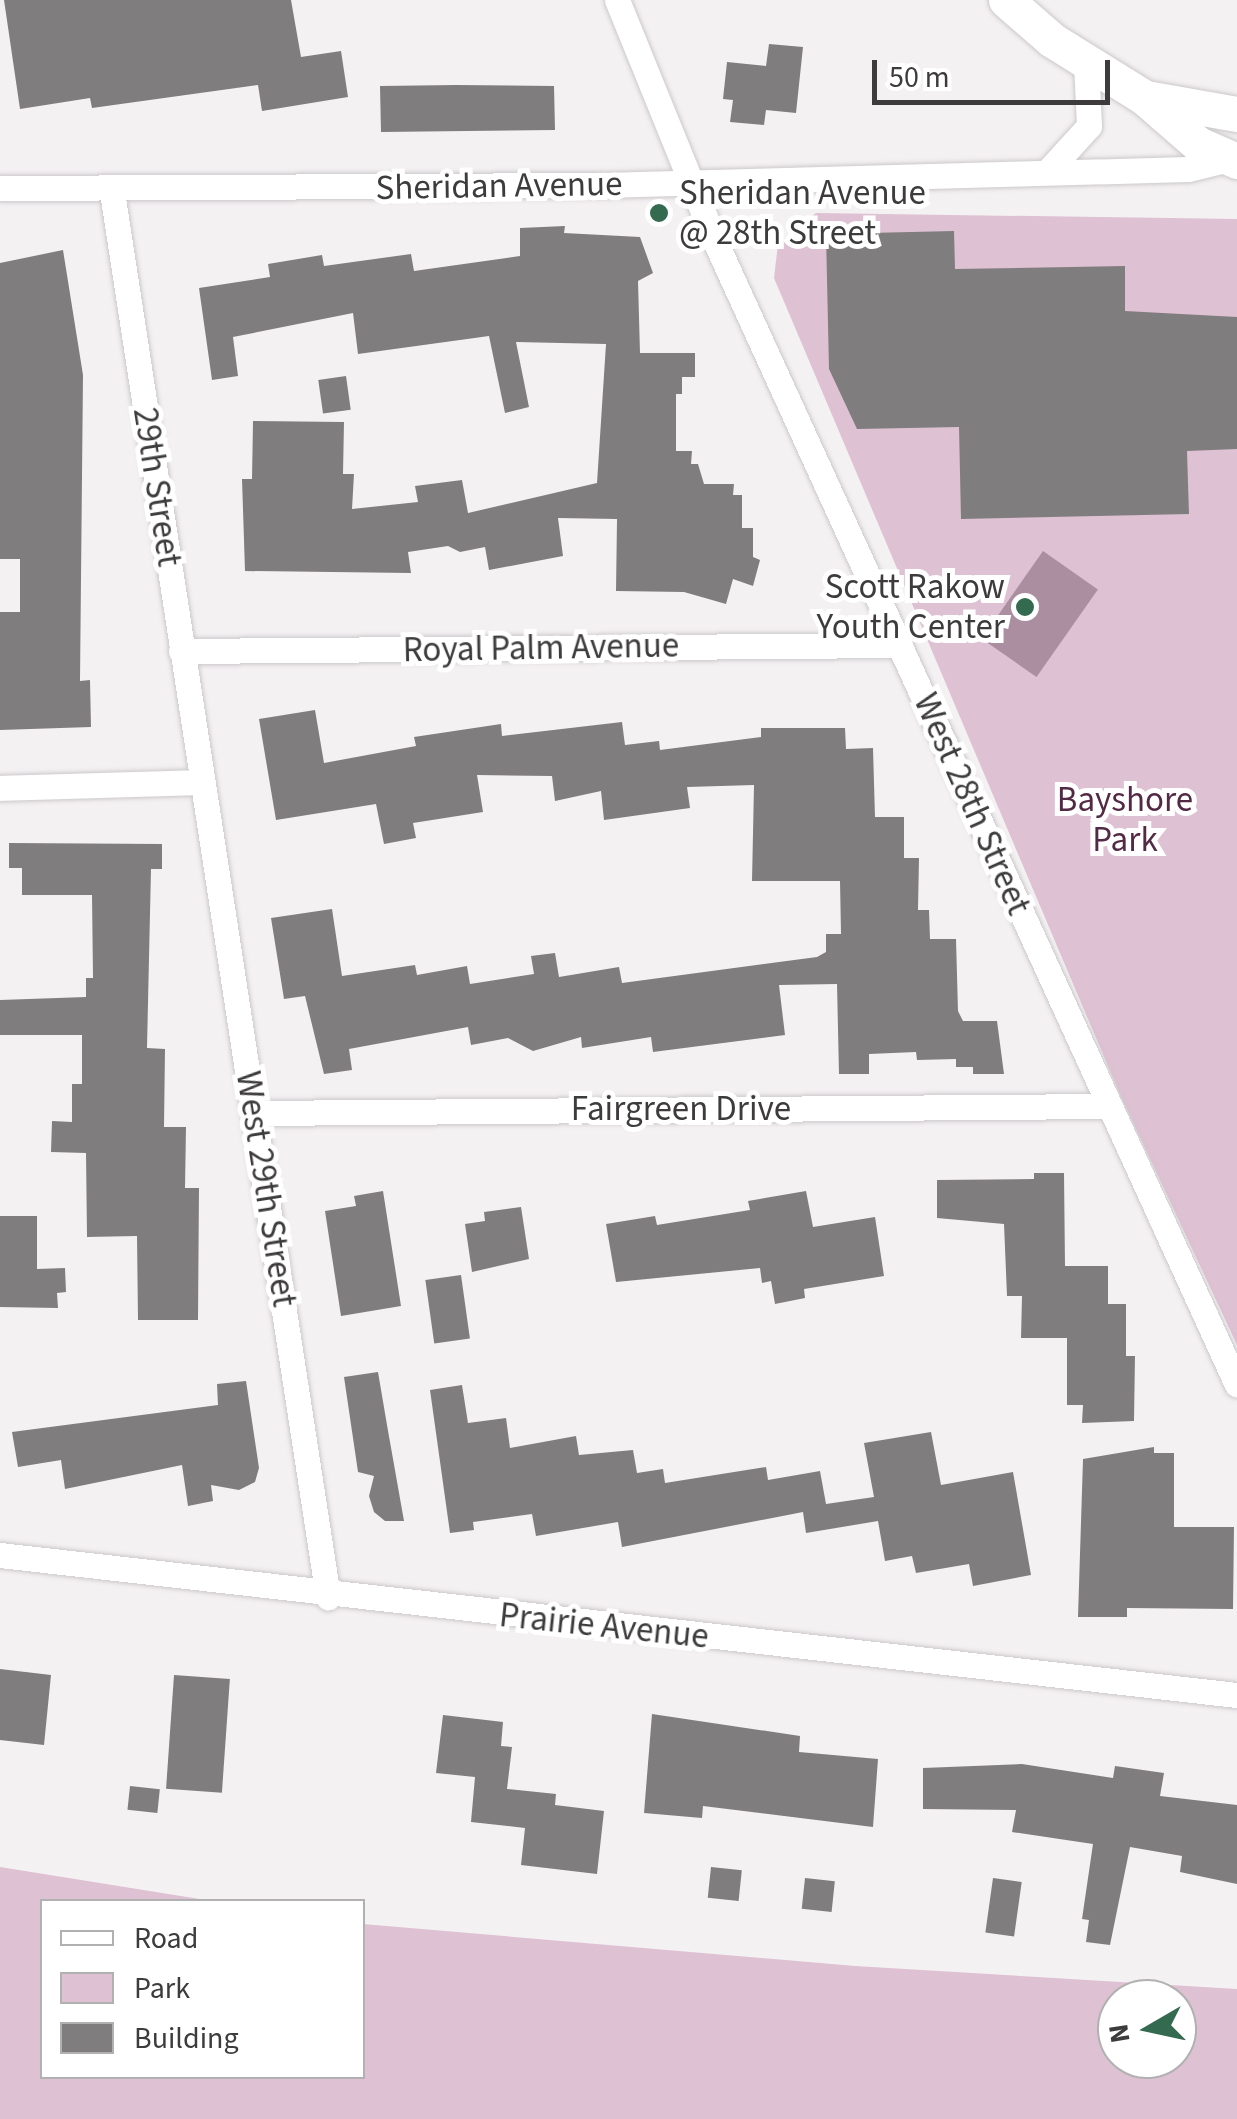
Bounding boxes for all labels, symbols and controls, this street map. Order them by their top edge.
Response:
scale bar [877,40,1114,102]
text: 50 m [889,56,950,99]
street label: Sheridan Avenue [375,163,623,209]
place label: Sheridan Avenue @ 28th Street [679,172,926,254]
marker: Sheridan Avenue @ 28th Street [648,202,670,224]
street label: 29th Street [124,405,190,569]
place label: Scott Rakow Youth Center [817,566,1005,648]
marker: Scott Rakow Youth Center [1014,596,1036,618]
street label: Royal Palm Avenue [402,625,680,671]
street label: West 28th Street [904,687,1040,921]
park label: Bayshore Park [1057,779,1193,861]
street label: West 29th Street [227,1068,305,1310]
street label: Fairgreen Drive [571,1088,791,1130]
street label: Prairie Avenue [497,1594,711,1658]
legend [40,1899,365,2079]
text: Road [134,1917,198,1960]
text: Park [134,1967,190,2010]
north arrow [1097,1979,1197,2079]
text: Building [134,2017,239,2060]
text: N [1098,2021,1141,2046]

